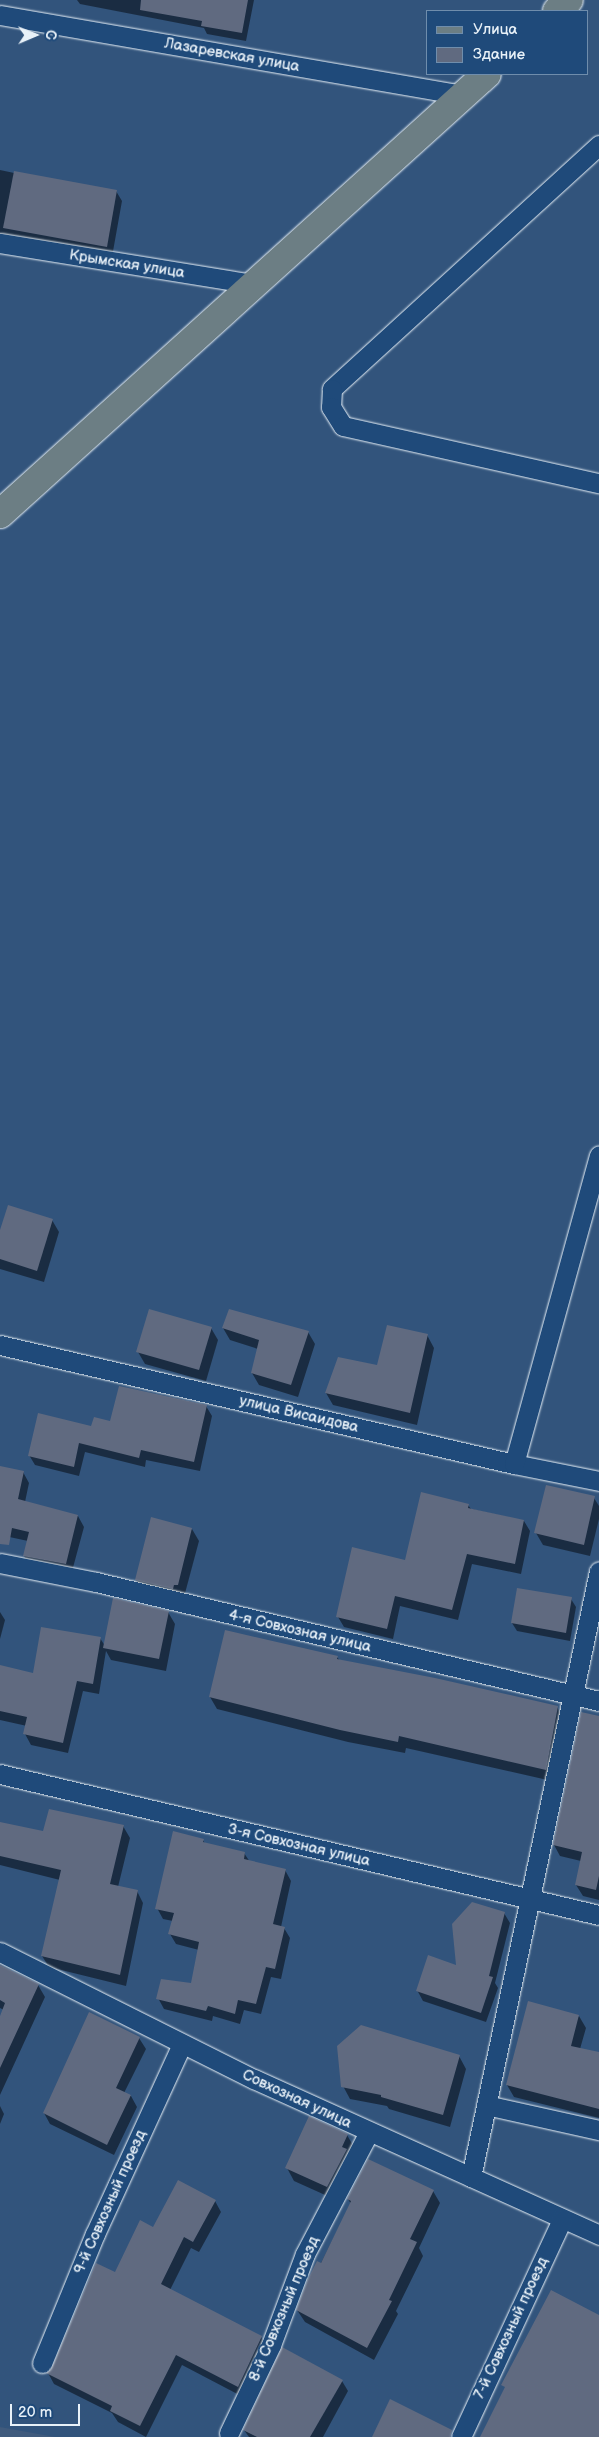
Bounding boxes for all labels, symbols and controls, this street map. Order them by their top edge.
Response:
north arrow [10,10,60,60]
legend [426,10,589,75]
text: Улица [473,20,517,39]
text: С [42,30,59,40]
street label: Лазаревская улица [163,34,301,76]
text: Здание [473,45,525,64]
street label: Крымская улица [68,246,186,282]
street label: улица Висаидова [238,1392,360,1436]
street label: 4-я Совхозная улица [227,1606,373,1656]
street label: 3-я Совхозная улица [226,1820,372,1870]
street label: Совхозная улица [239,2066,355,2132]
street label: 9-й Совхозный проезд [70,2127,150,2277]
street label: 8-й Совхозный проезд [245,2234,323,2384]
street label: 7-й Совхозный проезд [470,2254,552,2402]
scale bar [12,2394,82,2426]
text: 20 m [18,2403,52,2422]

